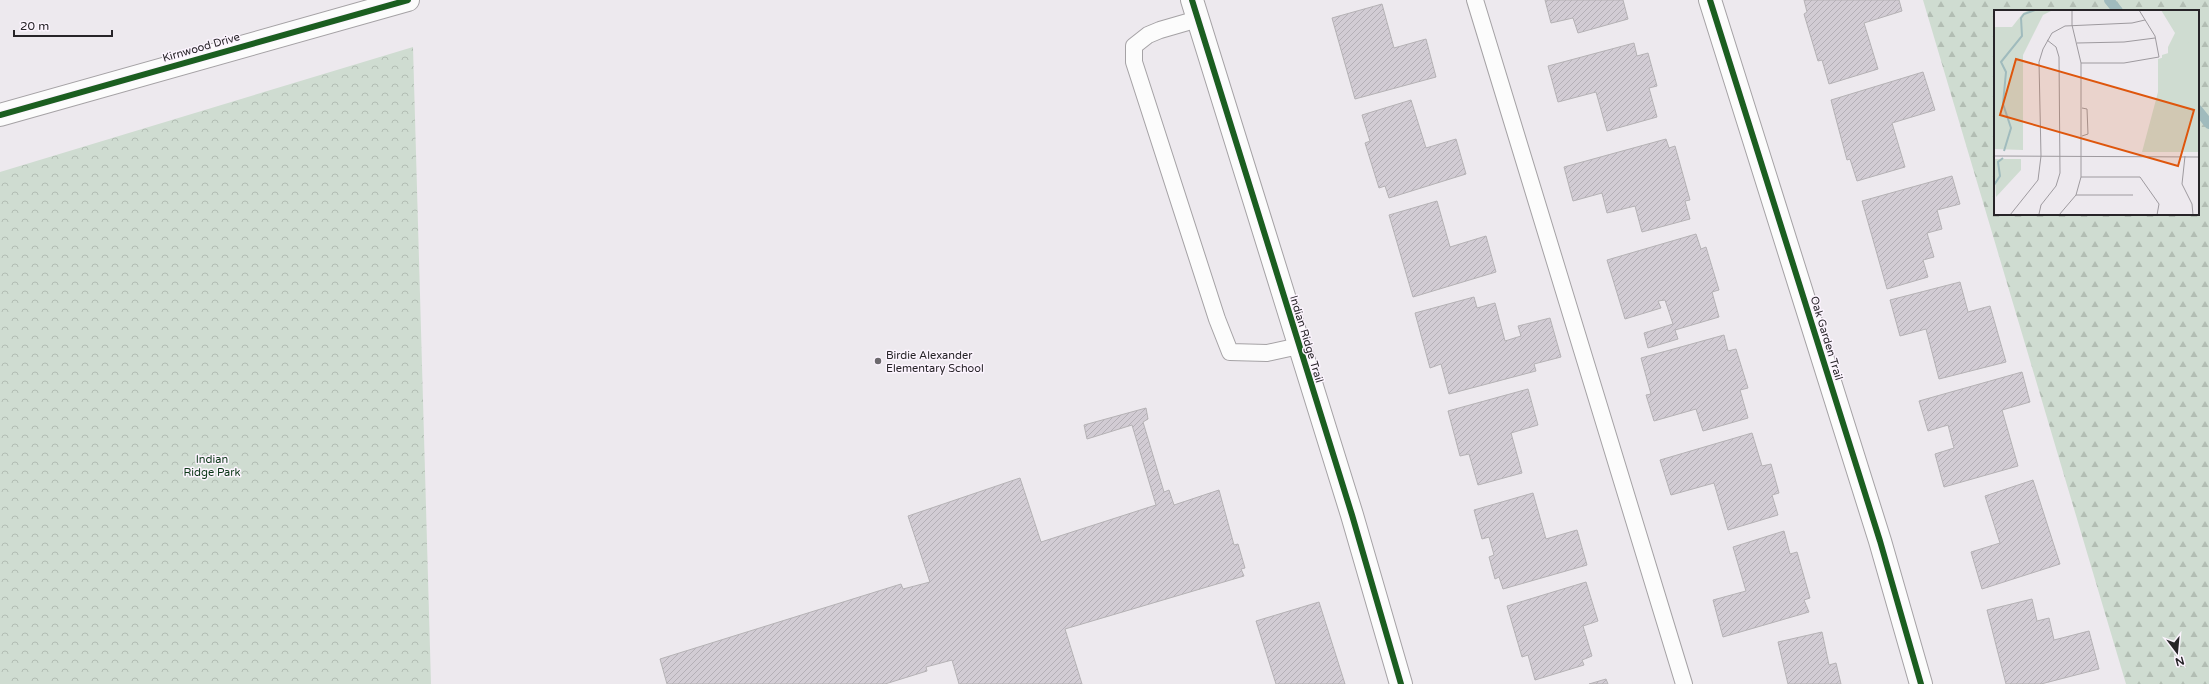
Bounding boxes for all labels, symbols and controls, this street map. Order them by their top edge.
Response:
inset map [1994,10,2199,215]
scale bar [14,12,112,38]
text: 20 m [20,19,49,33]
street label: Kirnwood Drive [161,30,241,65]
street label: Indian Ridge Trail [1287,294,1326,384]
street label: Oak Garden Trail [1808,295,1845,382]
place label: Birdie Alexander Elementary School [886,349,984,375]
marker: Birdie Alexander Elementary School [873,356,883,366]
park label: Indian Ridge Park [183,453,241,479]
north arrow [2157,632,2197,672]
text: N [2174,654,2186,669]

